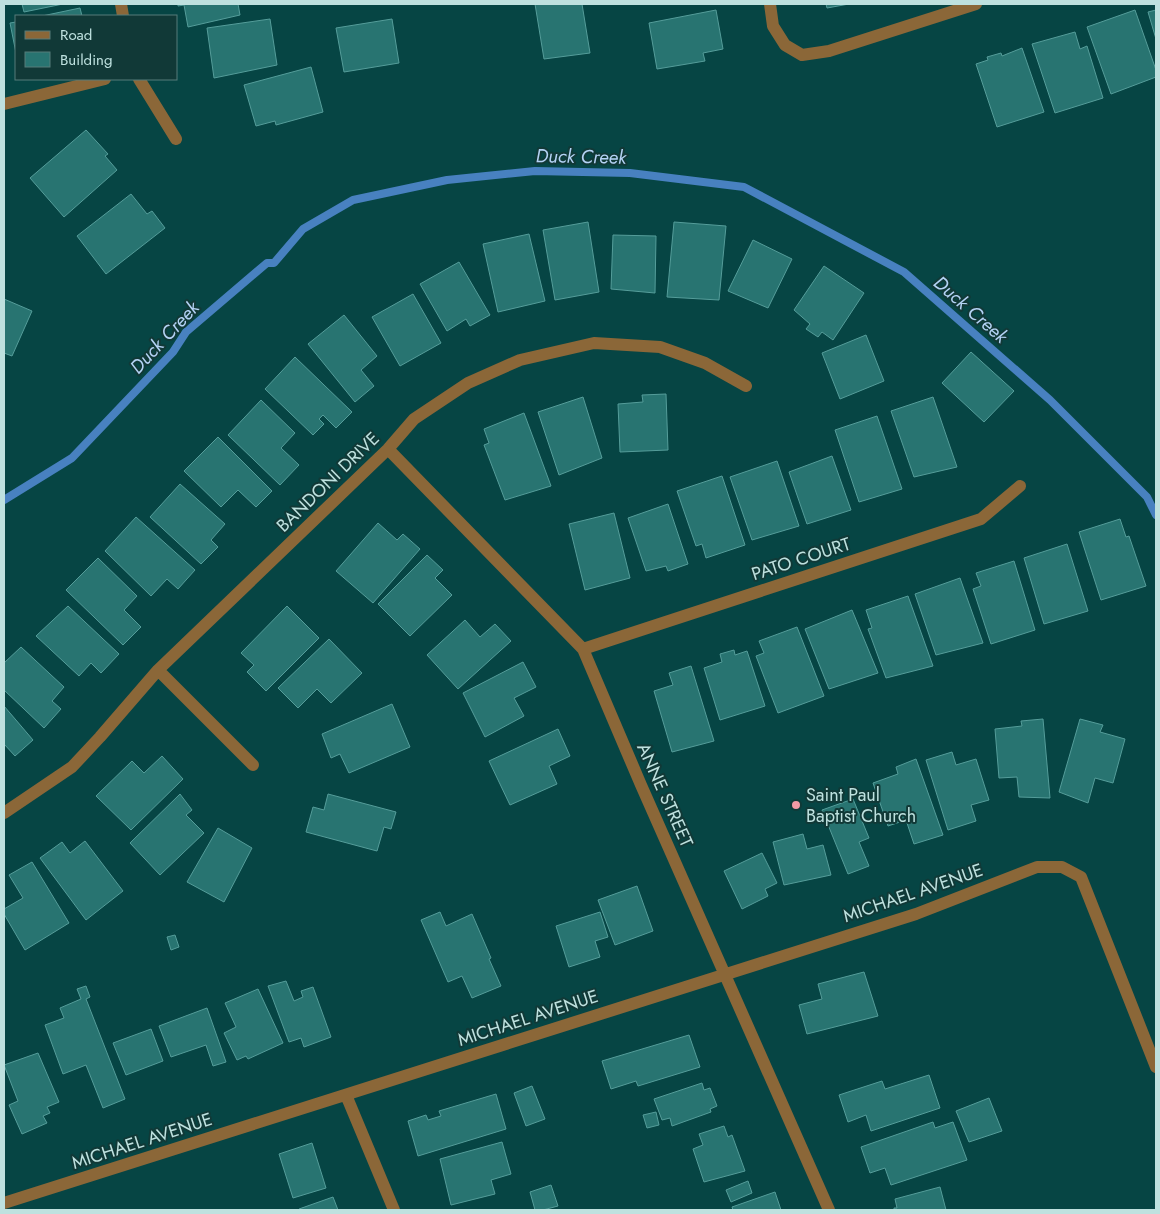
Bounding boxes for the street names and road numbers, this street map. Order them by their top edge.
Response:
street label: BANDONI DRIVE [271,426,385,538]
street label: PATO COURT [748,531,854,587]
street label: ANNE STREET [630,739,700,852]
street label: MICHAEL AVENUE [840,857,986,929]
street label: MICHAEL AVENUE [454,983,602,1053]
street label: MICHAEL AVENUE [68,1106,216,1176]

